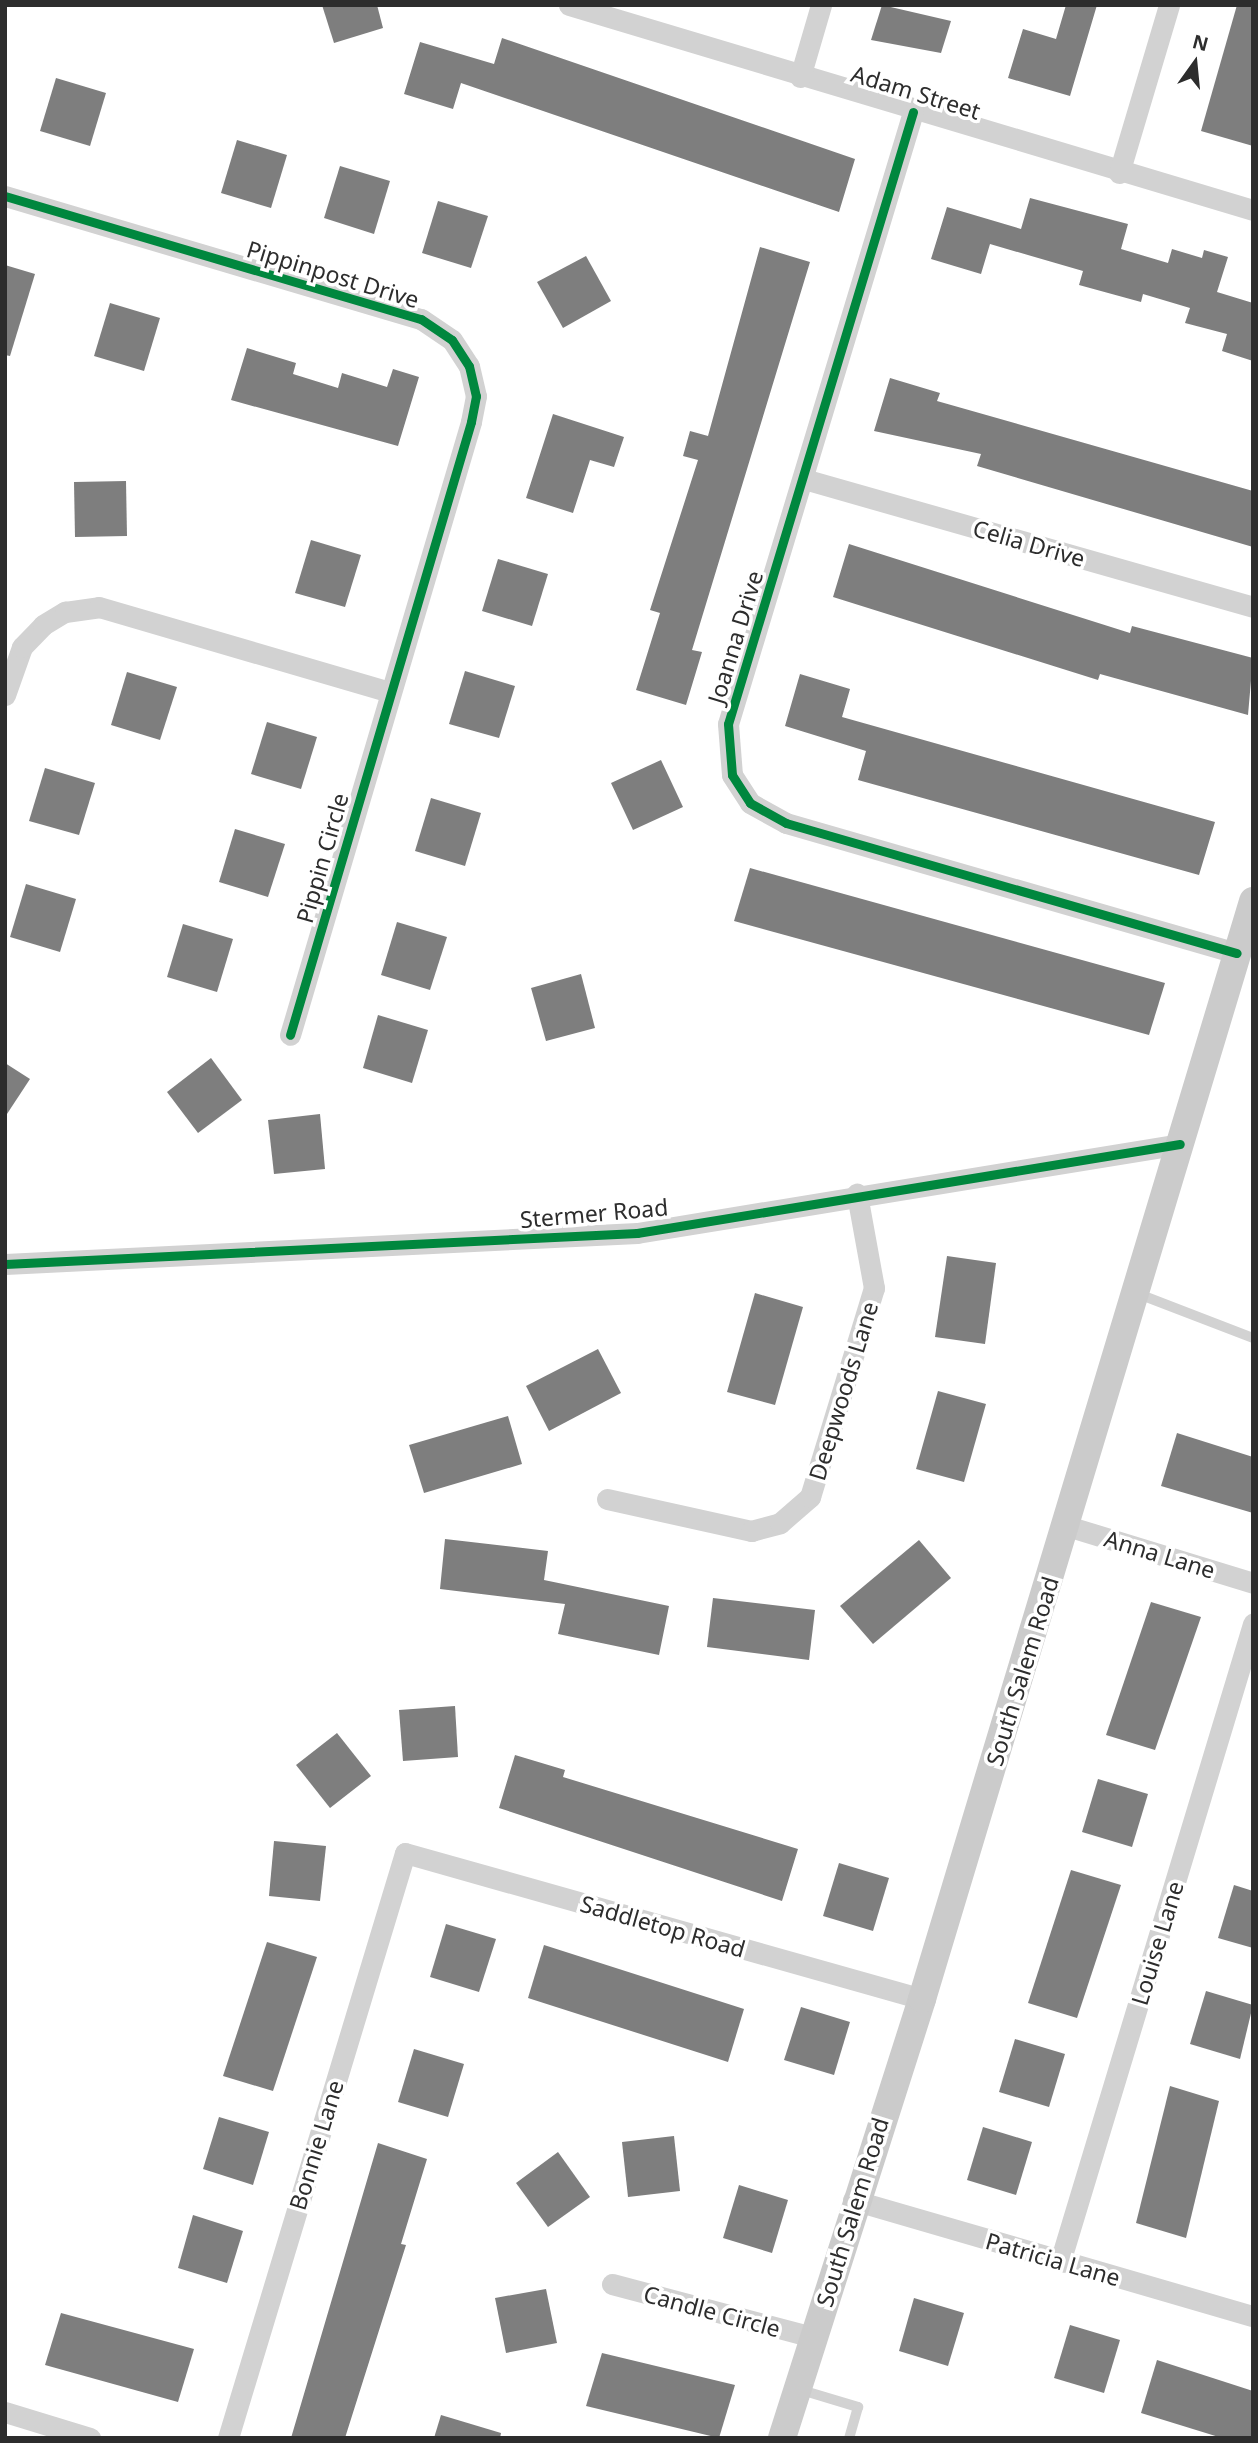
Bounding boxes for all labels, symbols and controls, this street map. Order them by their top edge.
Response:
north arrow [1160,28,1230,98]
text: N [1190,28,1211,57]
street label: Adam Street [848,59,984,125]
street label: Pippinpost Drive [244,235,422,313]
street label: Celia Drive [970,514,1088,572]
street label: Joanna Drive [702,567,768,707]
street label: Pippin Circle [290,790,354,926]
street label: Stermer Road [519,1193,669,1233]
street label: Deepwoods Lane [803,1298,883,1484]
street label: Anna Lane [1101,1524,1219,1584]
street label: South Salem Road [980,1573,1064,1769]
street label: Louise Lane [1125,1878,1189,2008]
street label: Saddletop Road [577,1889,749,1963]
street label: Bonnie Lane [283,2077,349,2213]
street label: South Salem Road [810,2114,894,2310]
street label: Patricia Lane [983,2227,1123,2291]
street label: Candle Circle [641,2280,783,2342]

